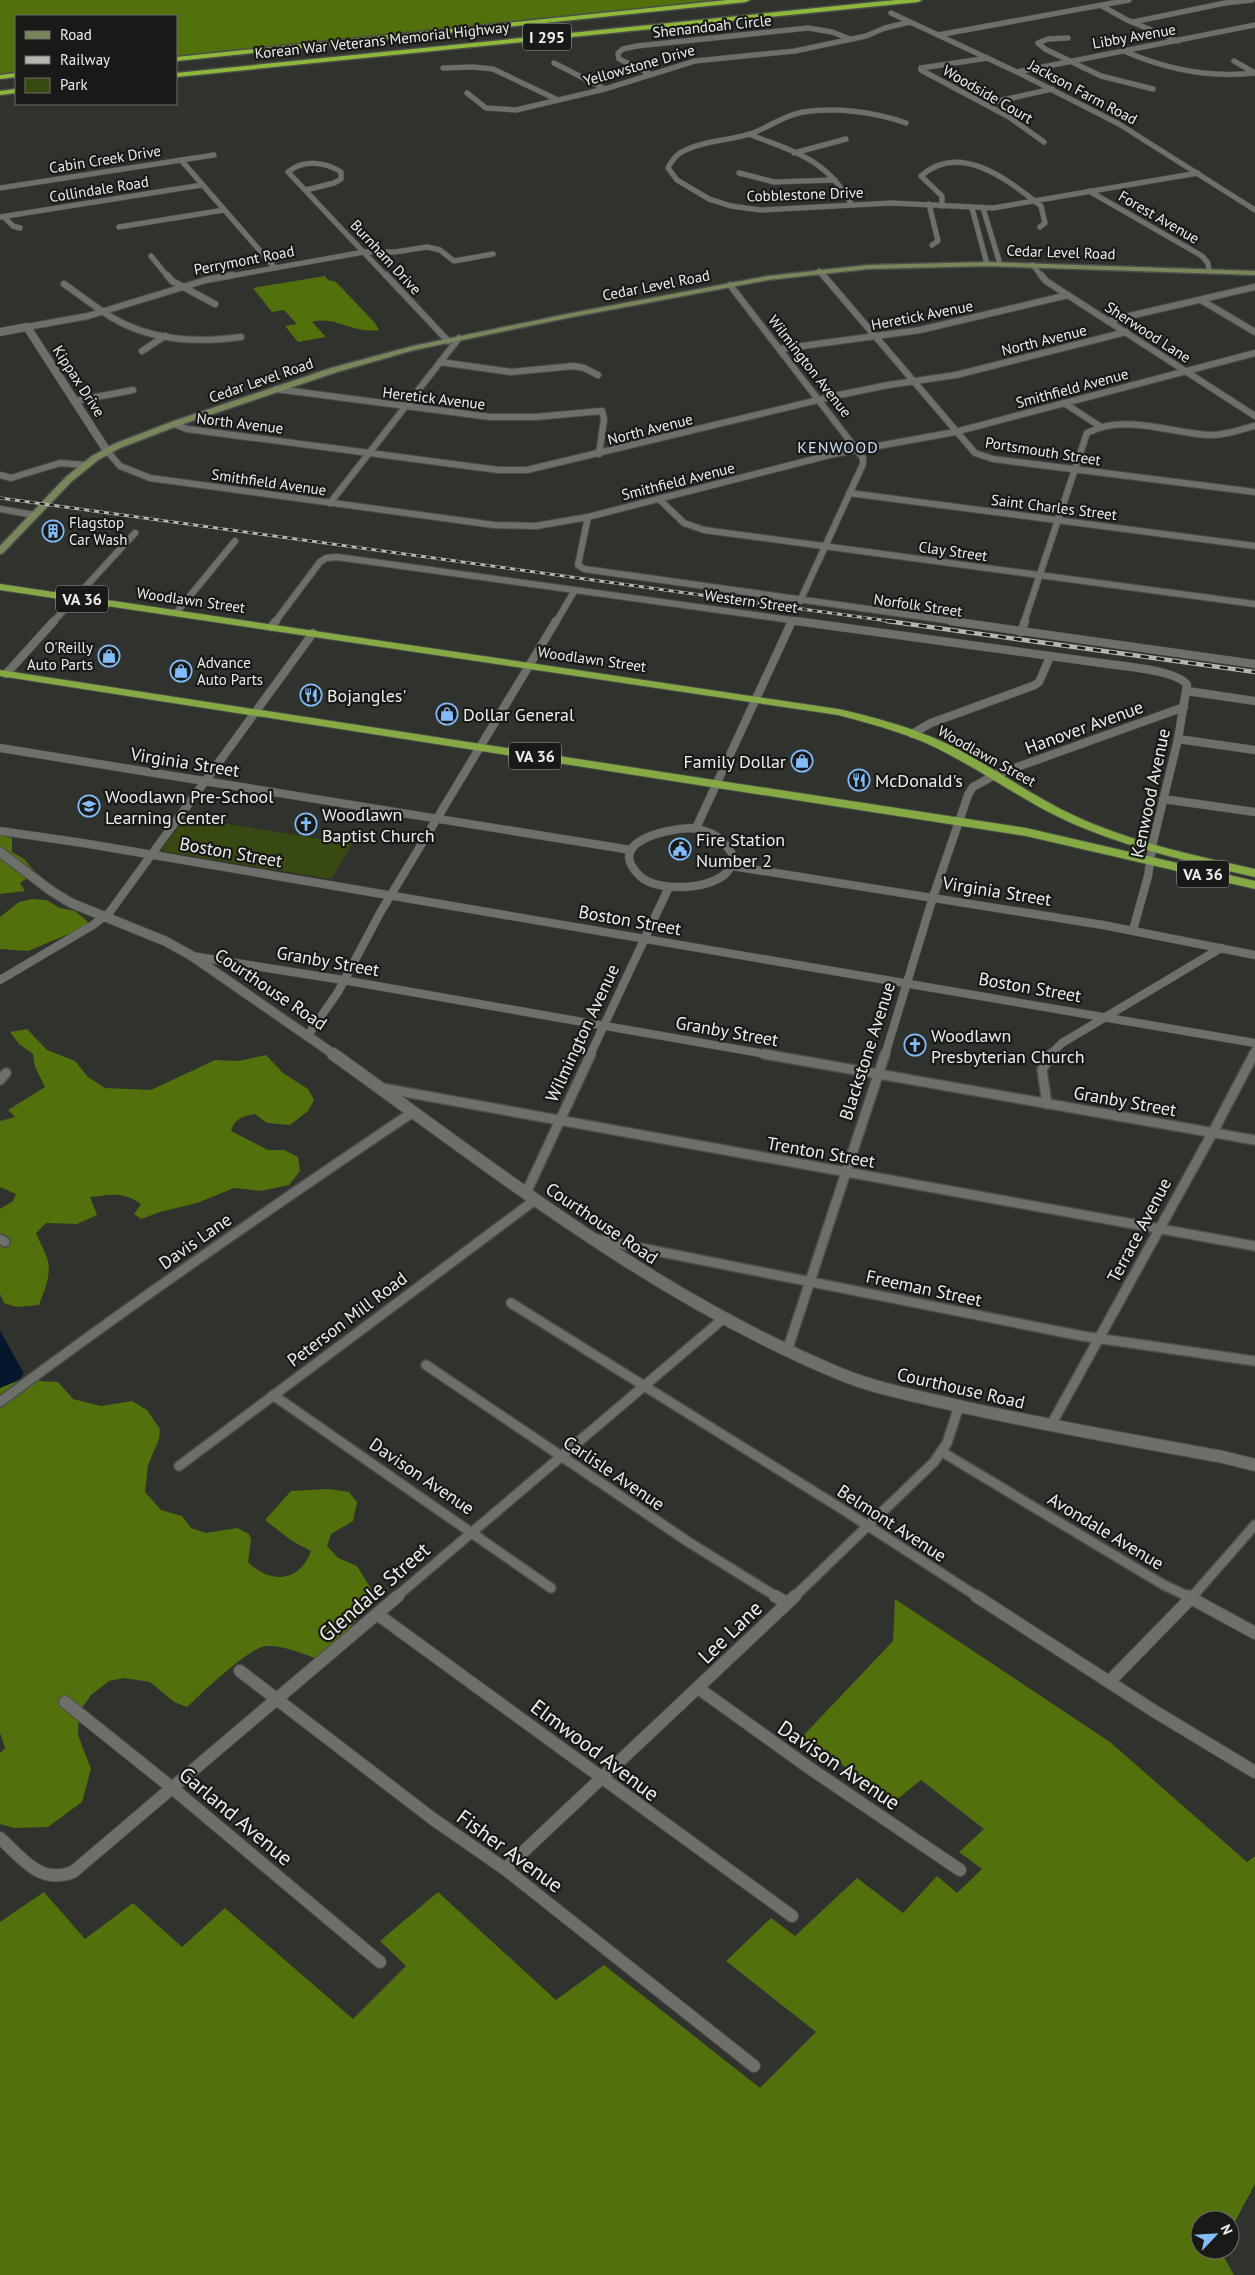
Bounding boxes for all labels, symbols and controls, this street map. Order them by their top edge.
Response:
street label: Shenandoah Circle [651,10,773,42]
legend [15,15,178,105]
street label: Korean War Veterans Memorial Highway [254,17,510,63]
street label: Libby Avenue [1091,19,1177,53]
road number: I 295 [523,24,571,51]
text: Road [60,25,92,44]
street label: Yellowstone Drive [581,40,697,90]
text: Railway [60,50,110,69]
street label: Jackson Farm Road [1024,55,1141,129]
street label: Woodside Court [940,61,1036,127]
text: Park [60,75,88,94]
street label: Cabin Creek Drive [48,141,162,177]
street label: Collindale Road [48,172,150,206]
street label: Cobblestone Drive [746,182,864,206]
street label: Forest Avenue [1115,186,1203,248]
street label: Burnham Drive [346,216,426,298]
street label: Perrymont Road [192,241,296,279]
street label: Cedar Level Road [1006,241,1116,263]
street label: Cedar Level Road [601,265,711,305]
street label: Heretick Avenue [869,296,975,334]
street label: Sherwood Lane [1101,297,1195,367]
street label: Wilmington Avenue [764,311,856,421]
street label: North Avenue [999,320,1089,360]
street label: Kippax Drive [49,342,109,420]
street label: Cedar Level Road [206,353,316,407]
street label: Smithfield Avenue [1014,364,1130,412]
street label: Heretick Avenue [382,382,486,414]
street label: North Avenue [195,408,285,438]
street label: North Avenue [605,409,695,449]
street label: Portsmouth Street [984,432,1102,470]
district label: KENWOOD [797,437,879,457]
street label: Smithfield Avenue [619,458,737,504]
street label: Smithfield Avenue [210,465,328,499]
street label: Saint Charles Street [990,490,1118,524]
place label: Flagstop Car Wash [69,513,127,549]
building icon: Flagstop Car Wash [41,519,65,543]
street label: Clay Street [917,537,989,565]
street label: Woodlawn Street [136,583,246,617]
street label: Western Street [703,585,799,617]
road number: VA 36 [56,586,108,612]
street label: Norfolk Street [872,589,964,621]
place label: O'Reilly Auto Parts [27,638,93,674]
street label: Woodlawn Street [537,642,647,676]
shop icon: O'Reilly Auto Parts [97,644,121,668]
place label: Advance Auto Parts [197,653,263,689]
shop icon: Advance Auto Parts [169,659,193,683]
restaurant icon: Bojangles' [299,683,323,707]
place label: Bojangles' [327,684,406,707]
street label: Hanover Avenue [1022,695,1146,759]
shop icon: Dollar General [435,702,459,726]
place label: Dollar General [463,703,575,726]
street label: Woodlawn Street [935,721,1039,791]
street label: Kenwood Avenue [1125,726,1175,860]
street label: Virginia Street [128,742,241,782]
road number: VA 36 [509,742,561,769]
shop icon: Family Dollar [790,749,814,773]
place label: Family Dollar [684,750,786,773]
restaurant icon: McDonald's [847,768,871,792]
place label: McDonald's [875,769,963,792]
place label: Woodlawn Pre-School Learning Center [105,785,274,829]
school or university icon: Woodlawn Pre-School Learning Center [77,794,101,818]
place label: Woodlawn Baptist Church [322,803,435,847]
church icon: Woodlawn Baptist Church [294,812,318,836]
place label: Fire Station Number 2 [696,828,785,872]
street label: Boston Street [178,832,284,872]
public building icon: Fire Station Number 2 [668,837,692,861]
road number: VA 36 [1177,861,1229,888]
street label: Virginia Street [940,871,1053,911]
street label: Boston Street [577,900,683,940]
street label: Granby Street [275,941,381,981]
street label: Courthouse Road [210,943,332,1035]
street label: Wilmington Avenue [540,960,624,1106]
street label: Boston Street [977,967,1083,1007]
street label: Blackstone Avenue [834,979,900,1123]
street label: Granby Street [674,1011,780,1051]
place label: Woodlawn Presbyterian Church [931,1024,1085,1068]
church icon: Woodlawn Presbyterian Church [903,1033,927,1057]
street label: Granby Street [1072,1081,1178,1121]
street label: Trenton Street [765,1131,877,1173]
street label: Terrace Avenue [1102,1174,1176,1286]
street label: Courthouse Road [541,1177,663,1269]
street label: Davis Lane [154,1208,236,1274]
street label: Freeman Street [864,1265,984,1311]
street label: Peterson Mill Road [283,1266,411,1372]
street label: Courthouse Road [895,1362,1027,1414]
street label: Carlisle Avenue [559,1431,669,1515]
street label: Davison Avenue [365,1432,479,1520]
street label: Belmont Avenue [833,1479,951,1567]
street label: Avondale Avenue [1044,1487,1168,1575]
street label: Glendale Street [313,1536,435,1648]
street label: Lee Lane [692,1595,768,1669]
street label: Elmwood Avenue [525,1693,665,1807]
street label: Davison Avenue [773,1714,905,1816]
street label: Garland Avenue [174,1761,298,1871]
street label: Fisher Avenue [451,1803,569,1899]
north arrow [1190,2210,1240,2260]
text: N [1217,2222,1237,2237]

